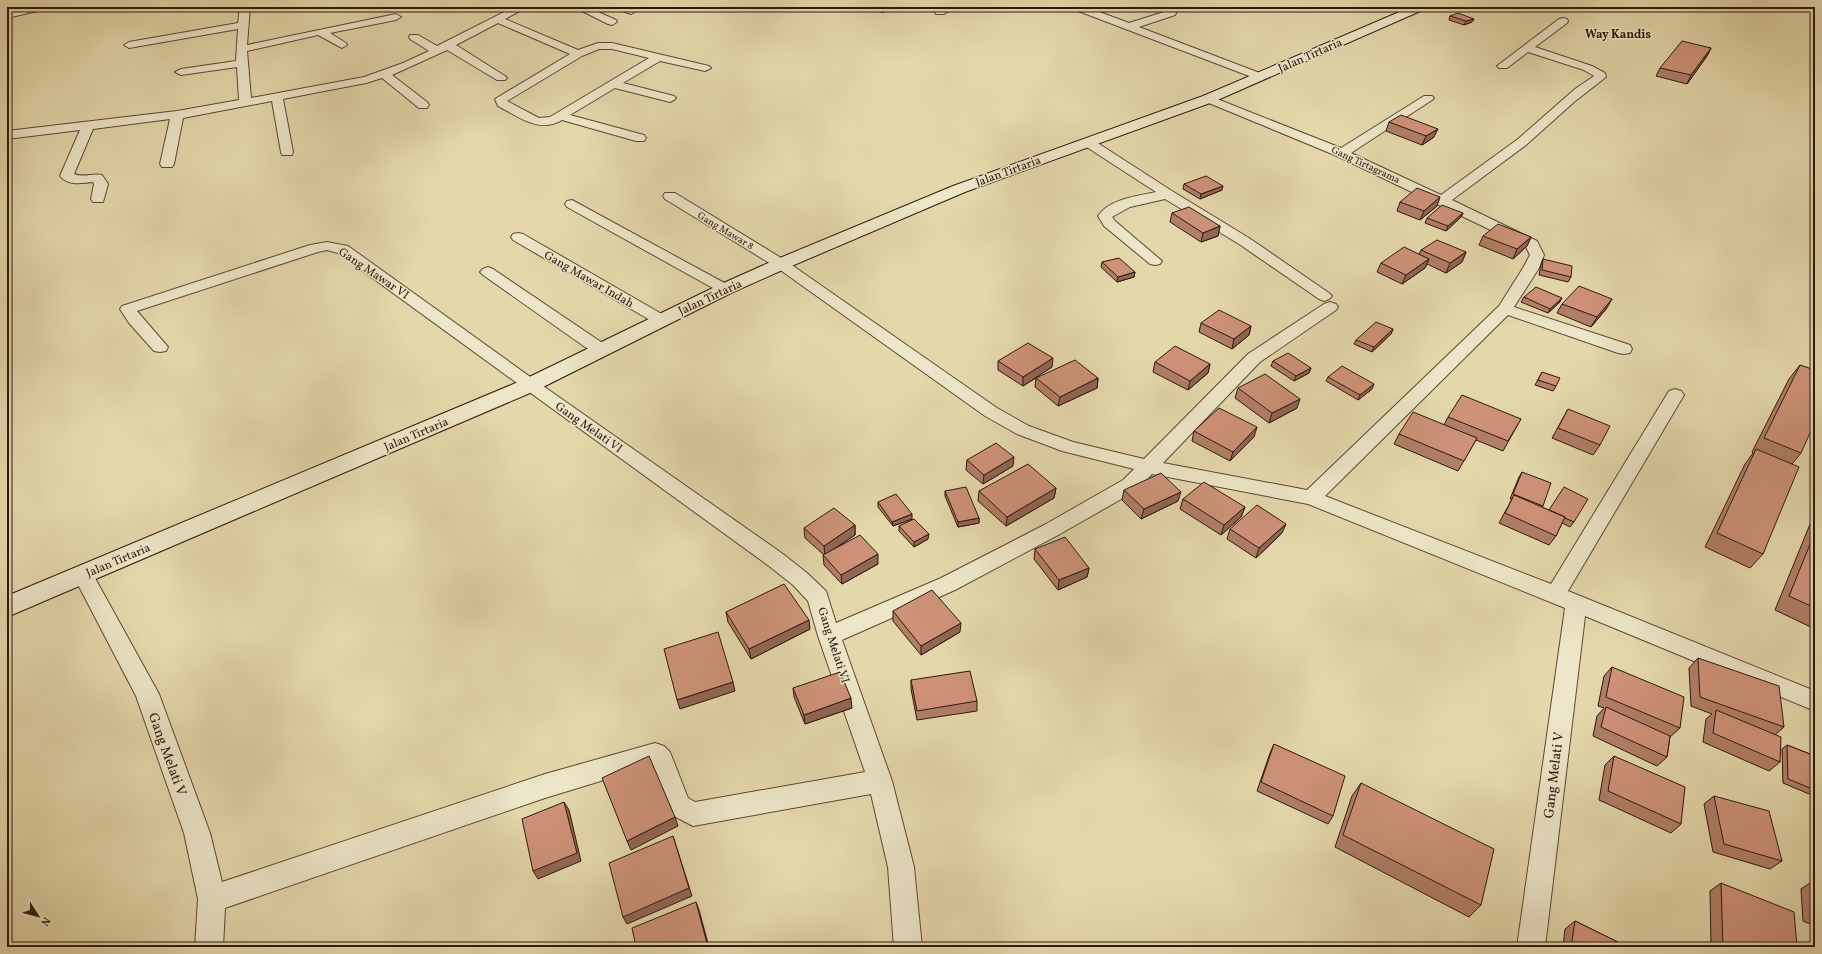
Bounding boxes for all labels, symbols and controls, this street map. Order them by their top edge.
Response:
district label: Way Kandis [1585,27,1652,43]
street label: Jalan Tirtaria [1276,35,1345,77]
street label: Gang Tirtagrama [1329,143,1402,187]
street label: Jalan Tirtaria [973,153,1043,191]
street label: Gang Mawar 8 [695,209,756,253]
street label: Gang Mawar VI [335,244,412,303]
street label: Gang Mawar Indah [541,248,636,312]
street label: Jalan Tirtaria [676,276,745,320]
street label: Gang Melati VI [552,399,625,457]
street label: Jalan Tirtaria [382,414,451,456]
street label: Jalan Tirtaria [84,540,153,582]
street label: Gang Melati VI [813,605,853,685]
street label: Gang Melati V [143,710,191,799]
street label: Gang Melati V [1540,730,1569,820]
north arrow [18,896,58,936]
text: N [36,913,53,929]

